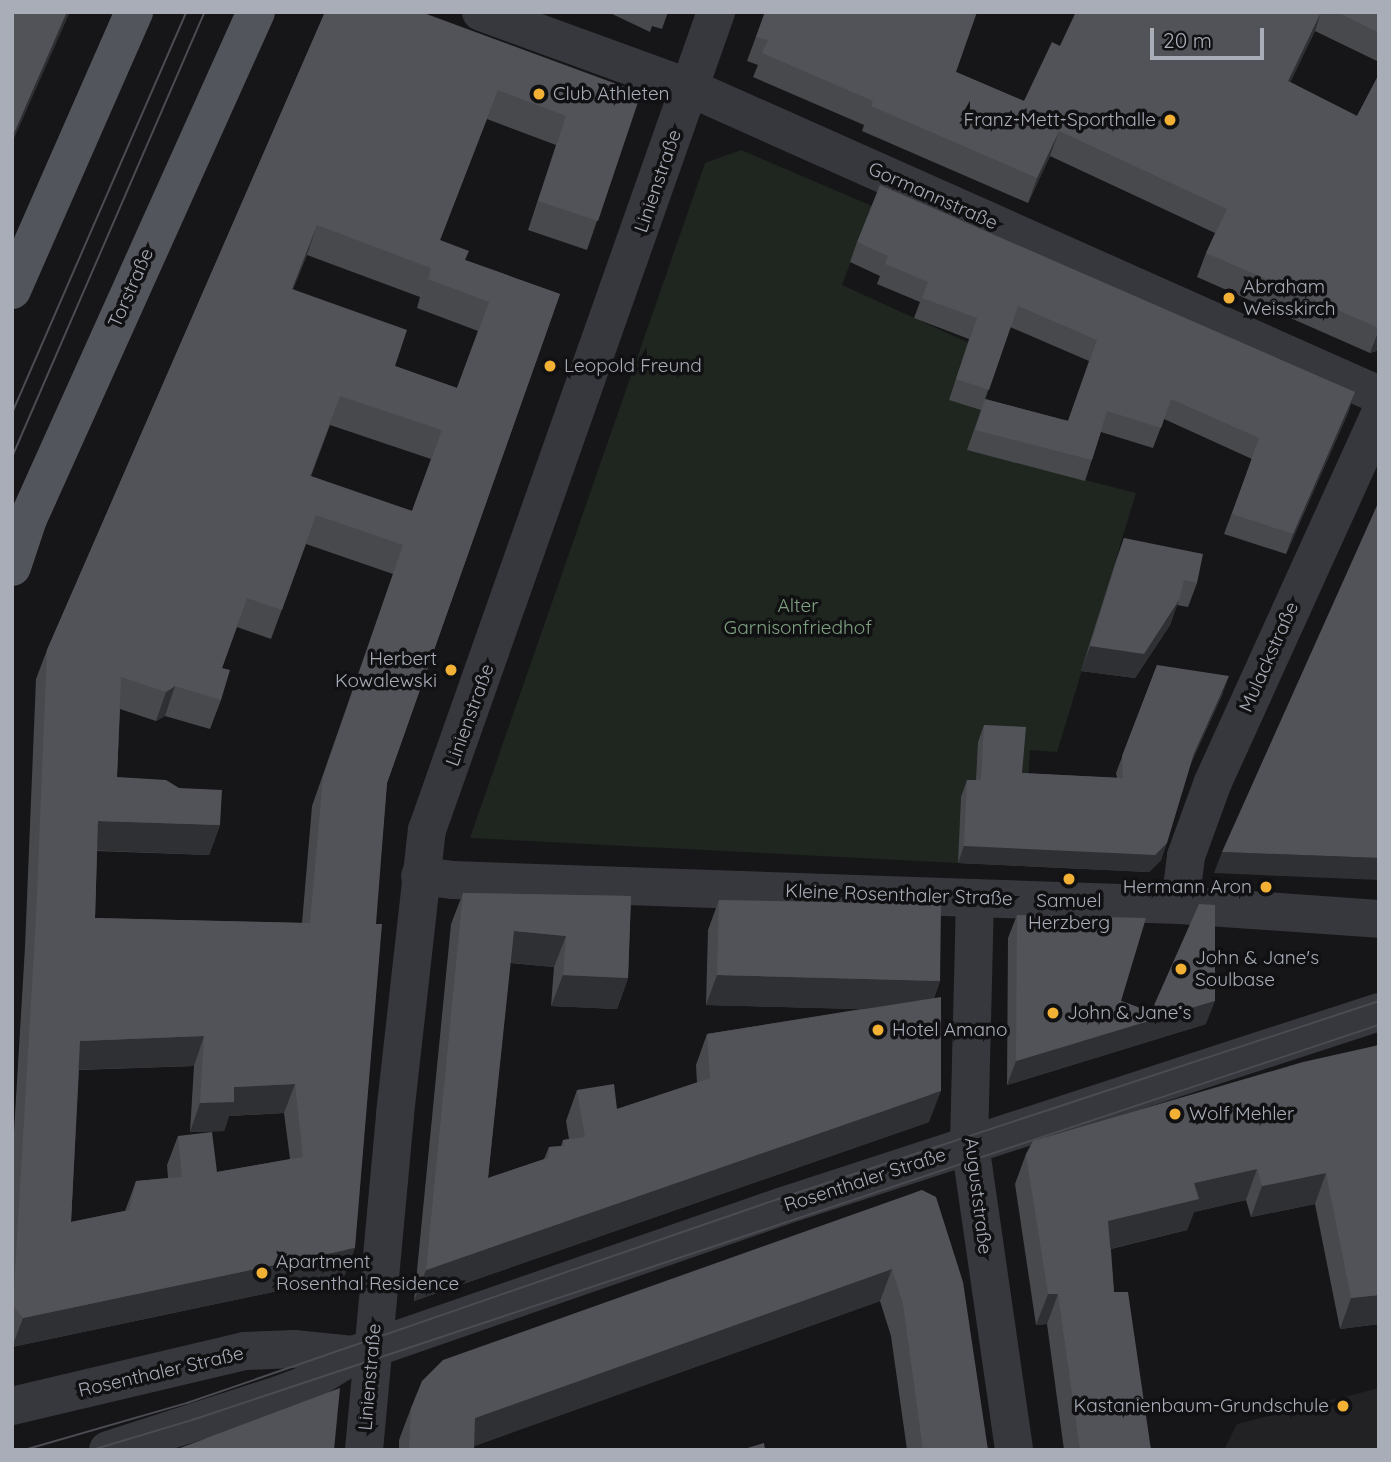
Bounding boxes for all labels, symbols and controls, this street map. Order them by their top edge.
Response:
scale bar [1153,14,1267,58]
text: 20 m [1163,27,1212,53]
place label: Club Athleten [553,83,670,105]
marker: Club Athleten [531,86,547,102]
place label: Franz-Mett-Sporthalle [964,109,1156,131]
marker: Franz-Mett-Sporthalle [1162,112,1178,128]
street label: Linienstraße [630,127,686,235]
street label: Gormannstraße [865,157,1001,235]
street label: Torstraße [103,245,159,331]
place label: Abraham Weisskirch [1243,276,1335,320]
marker: Abraham Weisskirch [1221,290,1237,306]
place label: Leopold Freund [564,355,702,377]
marker: Leopold Freund [542,358,558,374]
park label: Alter Garnisonfriedhof [724,595,872,639]
street label: Mulackstraße [1234,598,1304,716]
place label: Herbert Kowalewski [335,648,437,692]
street label: Linienstraße [441,661,499,769]
marker: Herbert Kowalewski [443,662,459,678]
marker: Samuel Herzberg [1061,871,1077,887]
place label: Hermann Aron [1123,876,1252,898]
marker: Hermann Aron [1258,879,1274,895]
street label: Kleine Rosenthaler Straße [785,880,1013,910]
place label: Samuel Herzberg [1028,890,1110,934]
place label: John & Jane's Soulbase [1195,947,1319,991]
marker: John & Jane's Soulbase [1173,961,1189,977]
place label: John & Jane‘s [1067,1002,1191,1024]
marker: John & Jane‘s [1045,1005,1061,1021]
place label: Hotel Amano [892,1019,1007,1041]
marker: Hotel Amano [870,1022,886,1038]
place label: Wolf Mehler [1189,1103,1294,1125]
marker: Wolf Mehler [1167,1106,1183,1122]
street label: Auguststraße [960,1136,996,1256]
street label: Rosenthaler Straße [781,1143,949,1217]
place label: Apartment Rosenthal Residence [276,1251,459,1295]
marker: Apartment Rosenthal Residence [254,1265,270,1281]
street label: Linienstraße [354,1323,386,1431]
street label: Rosenthaler Straße [76,1342,246,1402]
place label: Kastanienbaum-Grundschule [1074,1395,1329,1417]
marker: Kastanienbaum-Grundschule [1335,1398,1351,1414]

